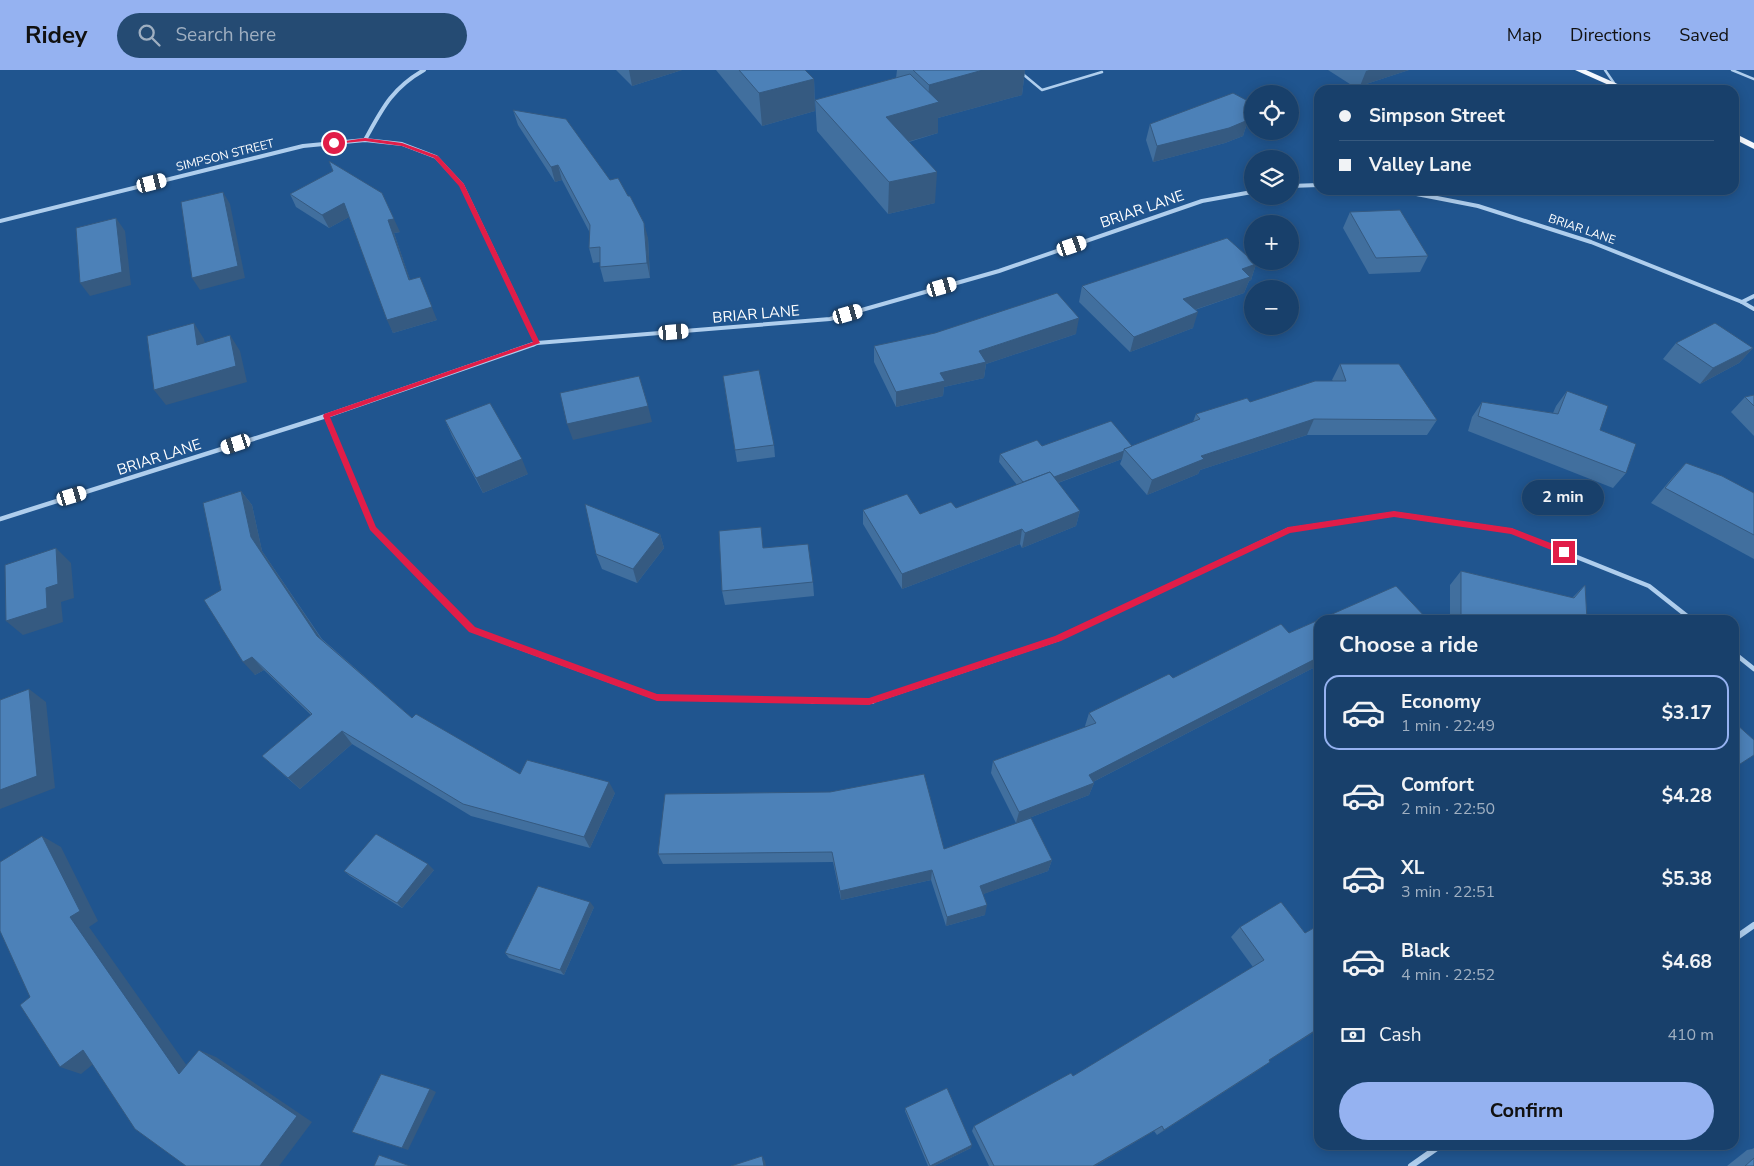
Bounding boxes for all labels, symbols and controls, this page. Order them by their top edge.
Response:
search box [117,13,467,58]
text: Ridey [25,19,87,51]
icon: search [135,21,163,49]
text: Search here [175,22,276,48]
text: Map [1507,23,1542,47]
text: Directions [1570,23,1651,47]
text: Saved [1679,23,1729,47]
map controls [1244,85,1299,335]
button: locate [1244,85,1299,140]
text: Simpson Street [1369,103,1505,129]
route start [323,132,345,154]
street label: SIMPSON STREET [174,135,276,175]
button: layers [1244,150,1299,205]
text: Valley Lane [1369,152,1472,178]
car [135,172,168,194]
street label: BRIAR LANE [1097,185,1187,233]
street label: BRIAR LANE [1546,210,1618,248]
button: + [1244,215,1299,270]
car [1055,234,1088,258]
car [925,276,958,298]
button: − [1244,280,1299,335]
street label: BRIAR LANE [712,300,800,328]
car [831,303,864,325]
car [658,323,689,341]
car [219,432,252,456]
street label: BRIAR LANE [114,434,204,480]
callout: 2 min [1523,480,1605,514]
car [55,484,88,508]
text: 2 min [1542,486,1584,508]
route end [1553,541,1575,563]
text: Choose a ride [1339,630,1478,660]
text: Economy [1401,689,1481,715]
icon: car [1341,690,1386,735]
text: $3.17 [1662,700,1712,726]
text: 1 min · 22:49 [1401,715,1495,737]
text: Comfort [1401,772,1474,798]
icon: car [1341,773,1386,818]
text: $4.28 [1662,783,1712,809]
text: 2 min · 22:50 [1401,798,1495,820]
text: XL [1401,855,1424,881]
icon: car [1341,856,1386,901]
text: $5.38 [1662,866,1712,892]
text: 3 min · 22:51 [1401,881,1495,903]
text: Black [1401,938,1450,964]
icon: car [1341,939,1386,984]
text: $4.68 [1662,949,1712,975]
text: 4 min · 22:52 [1401,964,1495,986]
icon: cash [1339,1021,1367,1049]
text: Cash [1379,1022,1421,1048]
text: 410 m [1667,1024,1714,1046]
button: Confirm [1339,1082,1714,1140]

